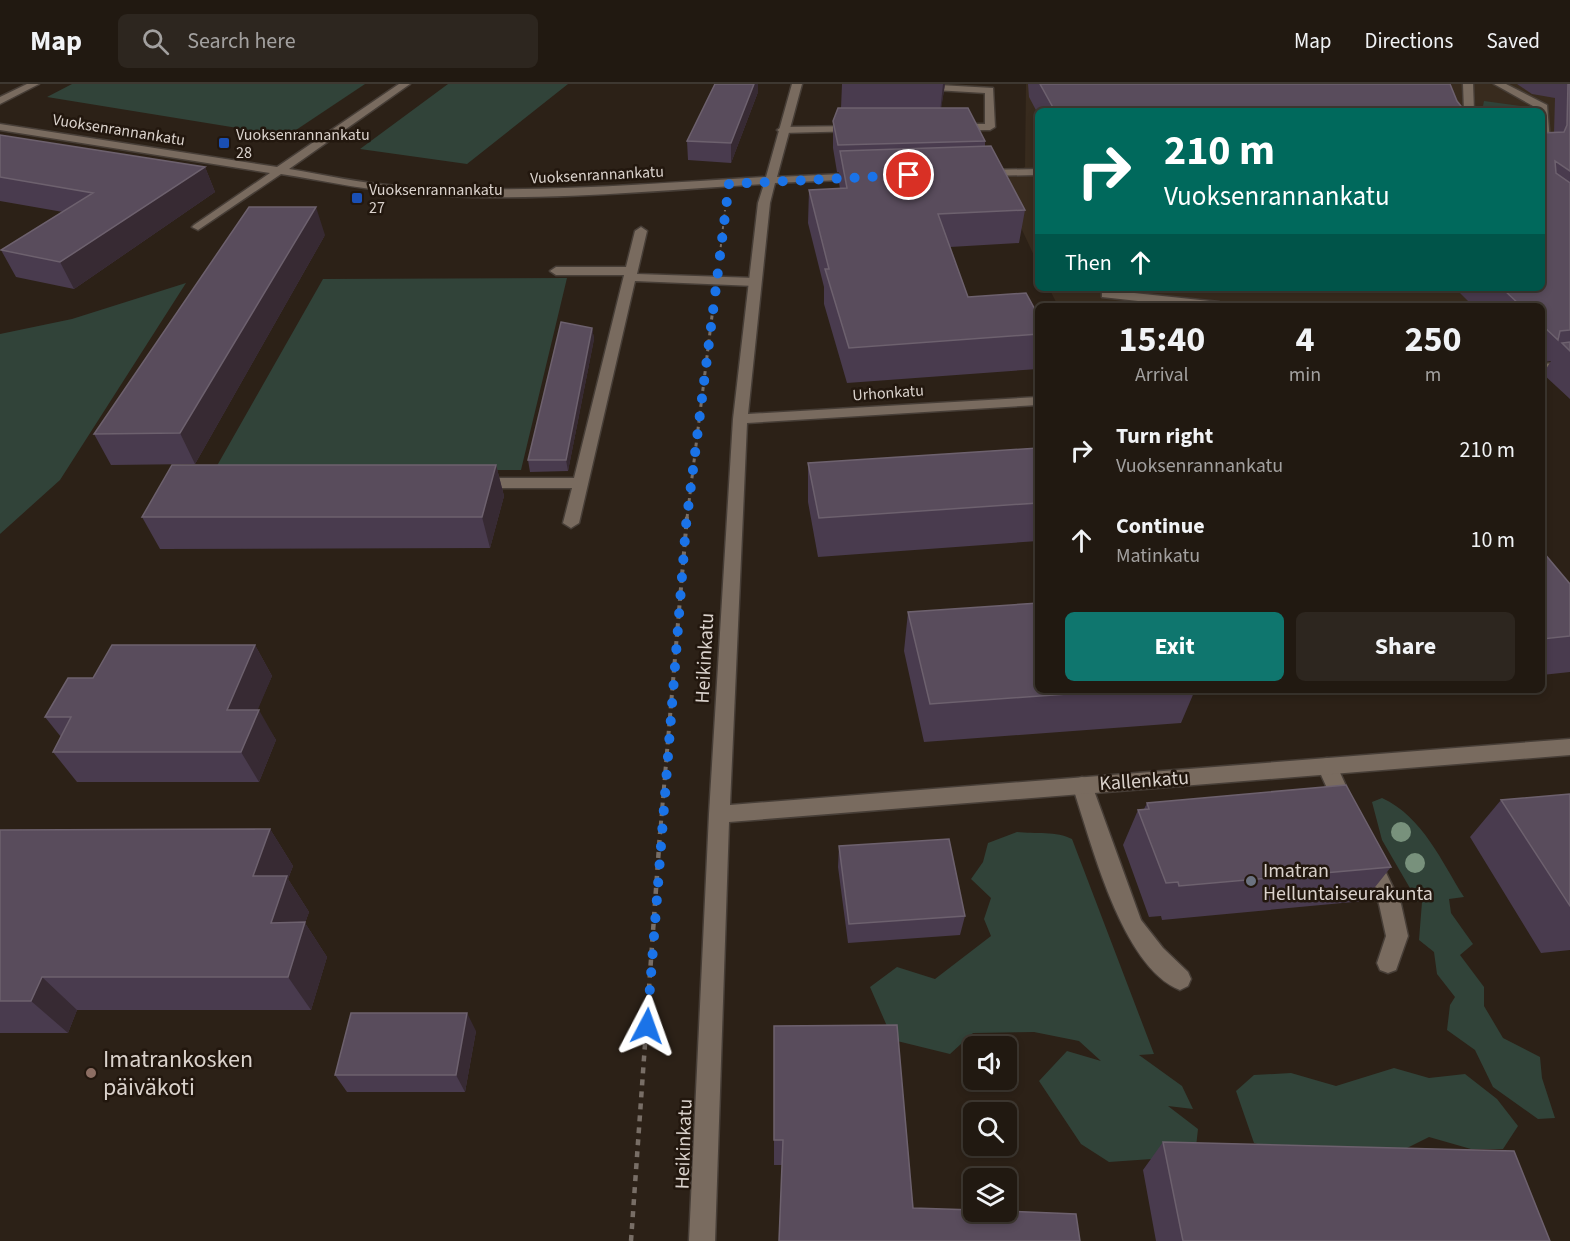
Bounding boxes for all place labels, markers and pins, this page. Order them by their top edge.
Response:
place label: Vuoksenrannankatu 28 [236,124,370,164]
marker: Vuoksenrannankatu 28 [217,136,231,150]
pin [883,149,934,200]
place label: Vuoksenrannankatu 27 [369,179,503,219]
marker: Vuoksenrannankatu 27 [350,191,364,205]
place label: Imatran Helluntaiseurakunta [1263,857,1433,908]
marker: Imatran Helluntaiseurakunta [1244,874,1258,888]
place label: Imatrankosken päiväkoti [103,1042,253,1105]
marker: Imatrankosken päiväkoti [84,1066,98,1080]

